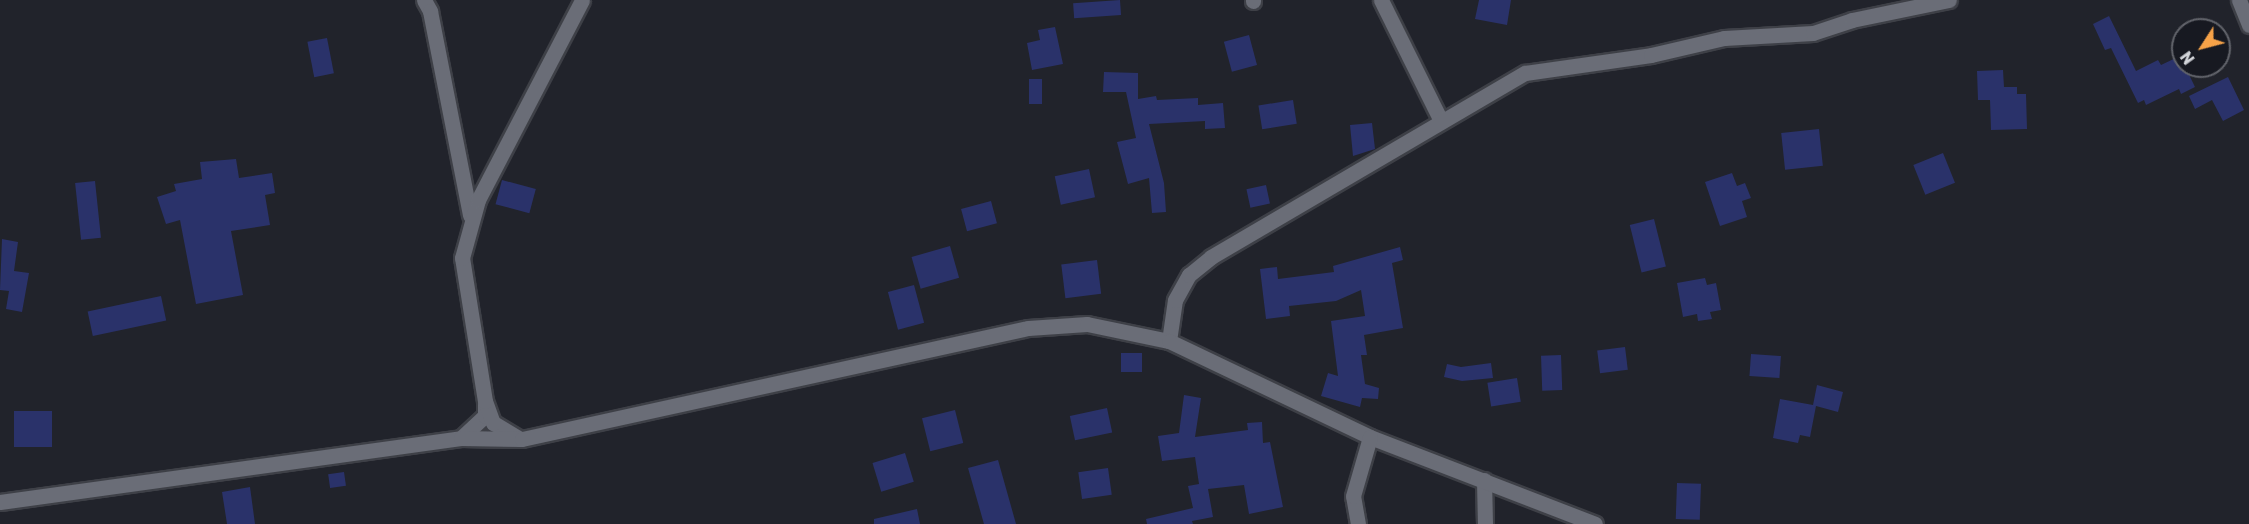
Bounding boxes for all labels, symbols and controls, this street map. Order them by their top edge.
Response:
north arrow [2171,18,2231,78]
text: N [2177,47,2199,68]

